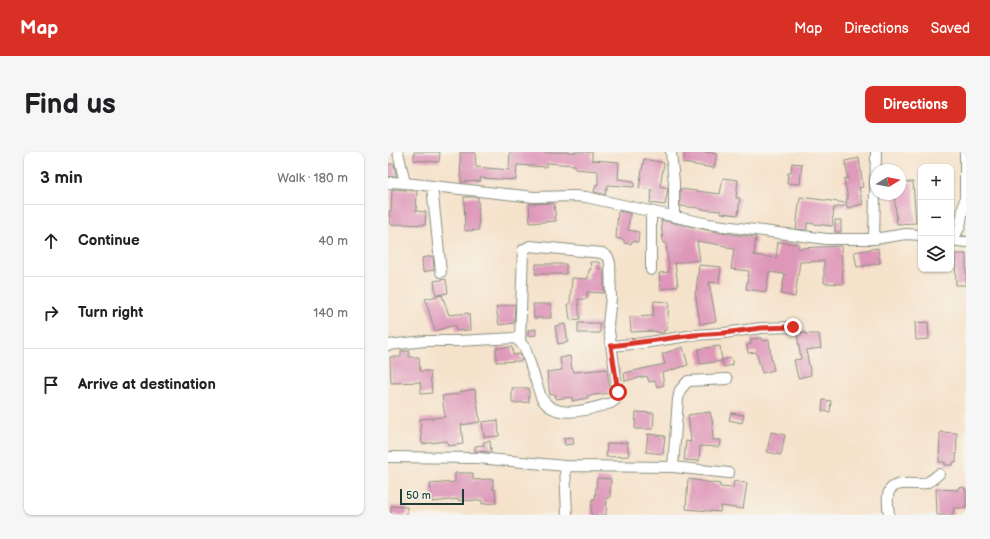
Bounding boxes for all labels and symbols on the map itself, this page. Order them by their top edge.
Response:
north arrow [870,164,906,200]
route end [784,318,802,336]
route start [609,383,627,401]
scale bar [400,487,464,506]

